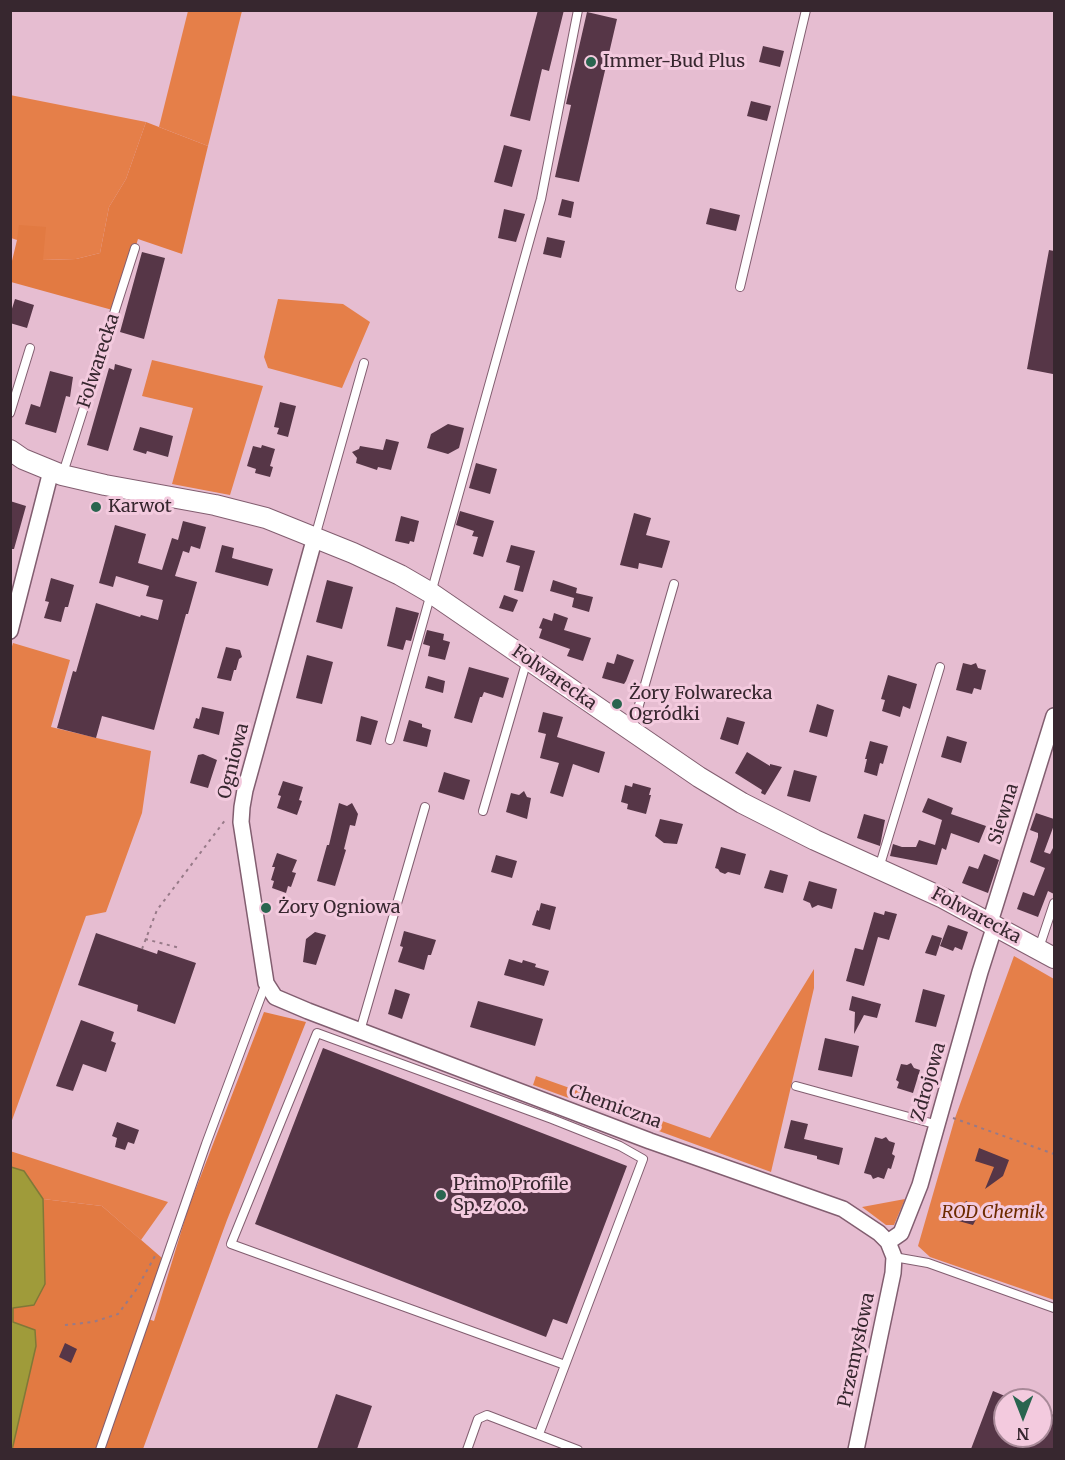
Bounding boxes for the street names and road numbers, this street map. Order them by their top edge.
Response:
street label: Folwarecka [74,311,124,411]
street label: Folwarecka [508,641,600,715]
street label: Ogniowa [214,721,254,801]
street label: Siewna [984,781,1024,847]
street label: Folwarecka [928,883,1024,949]
street label: Zdrojowa [907,1040,951,1124]
street label: Chemiczna [566,1080,664,1134]
street label: Przemysłowa [834,1291,880,1409]

